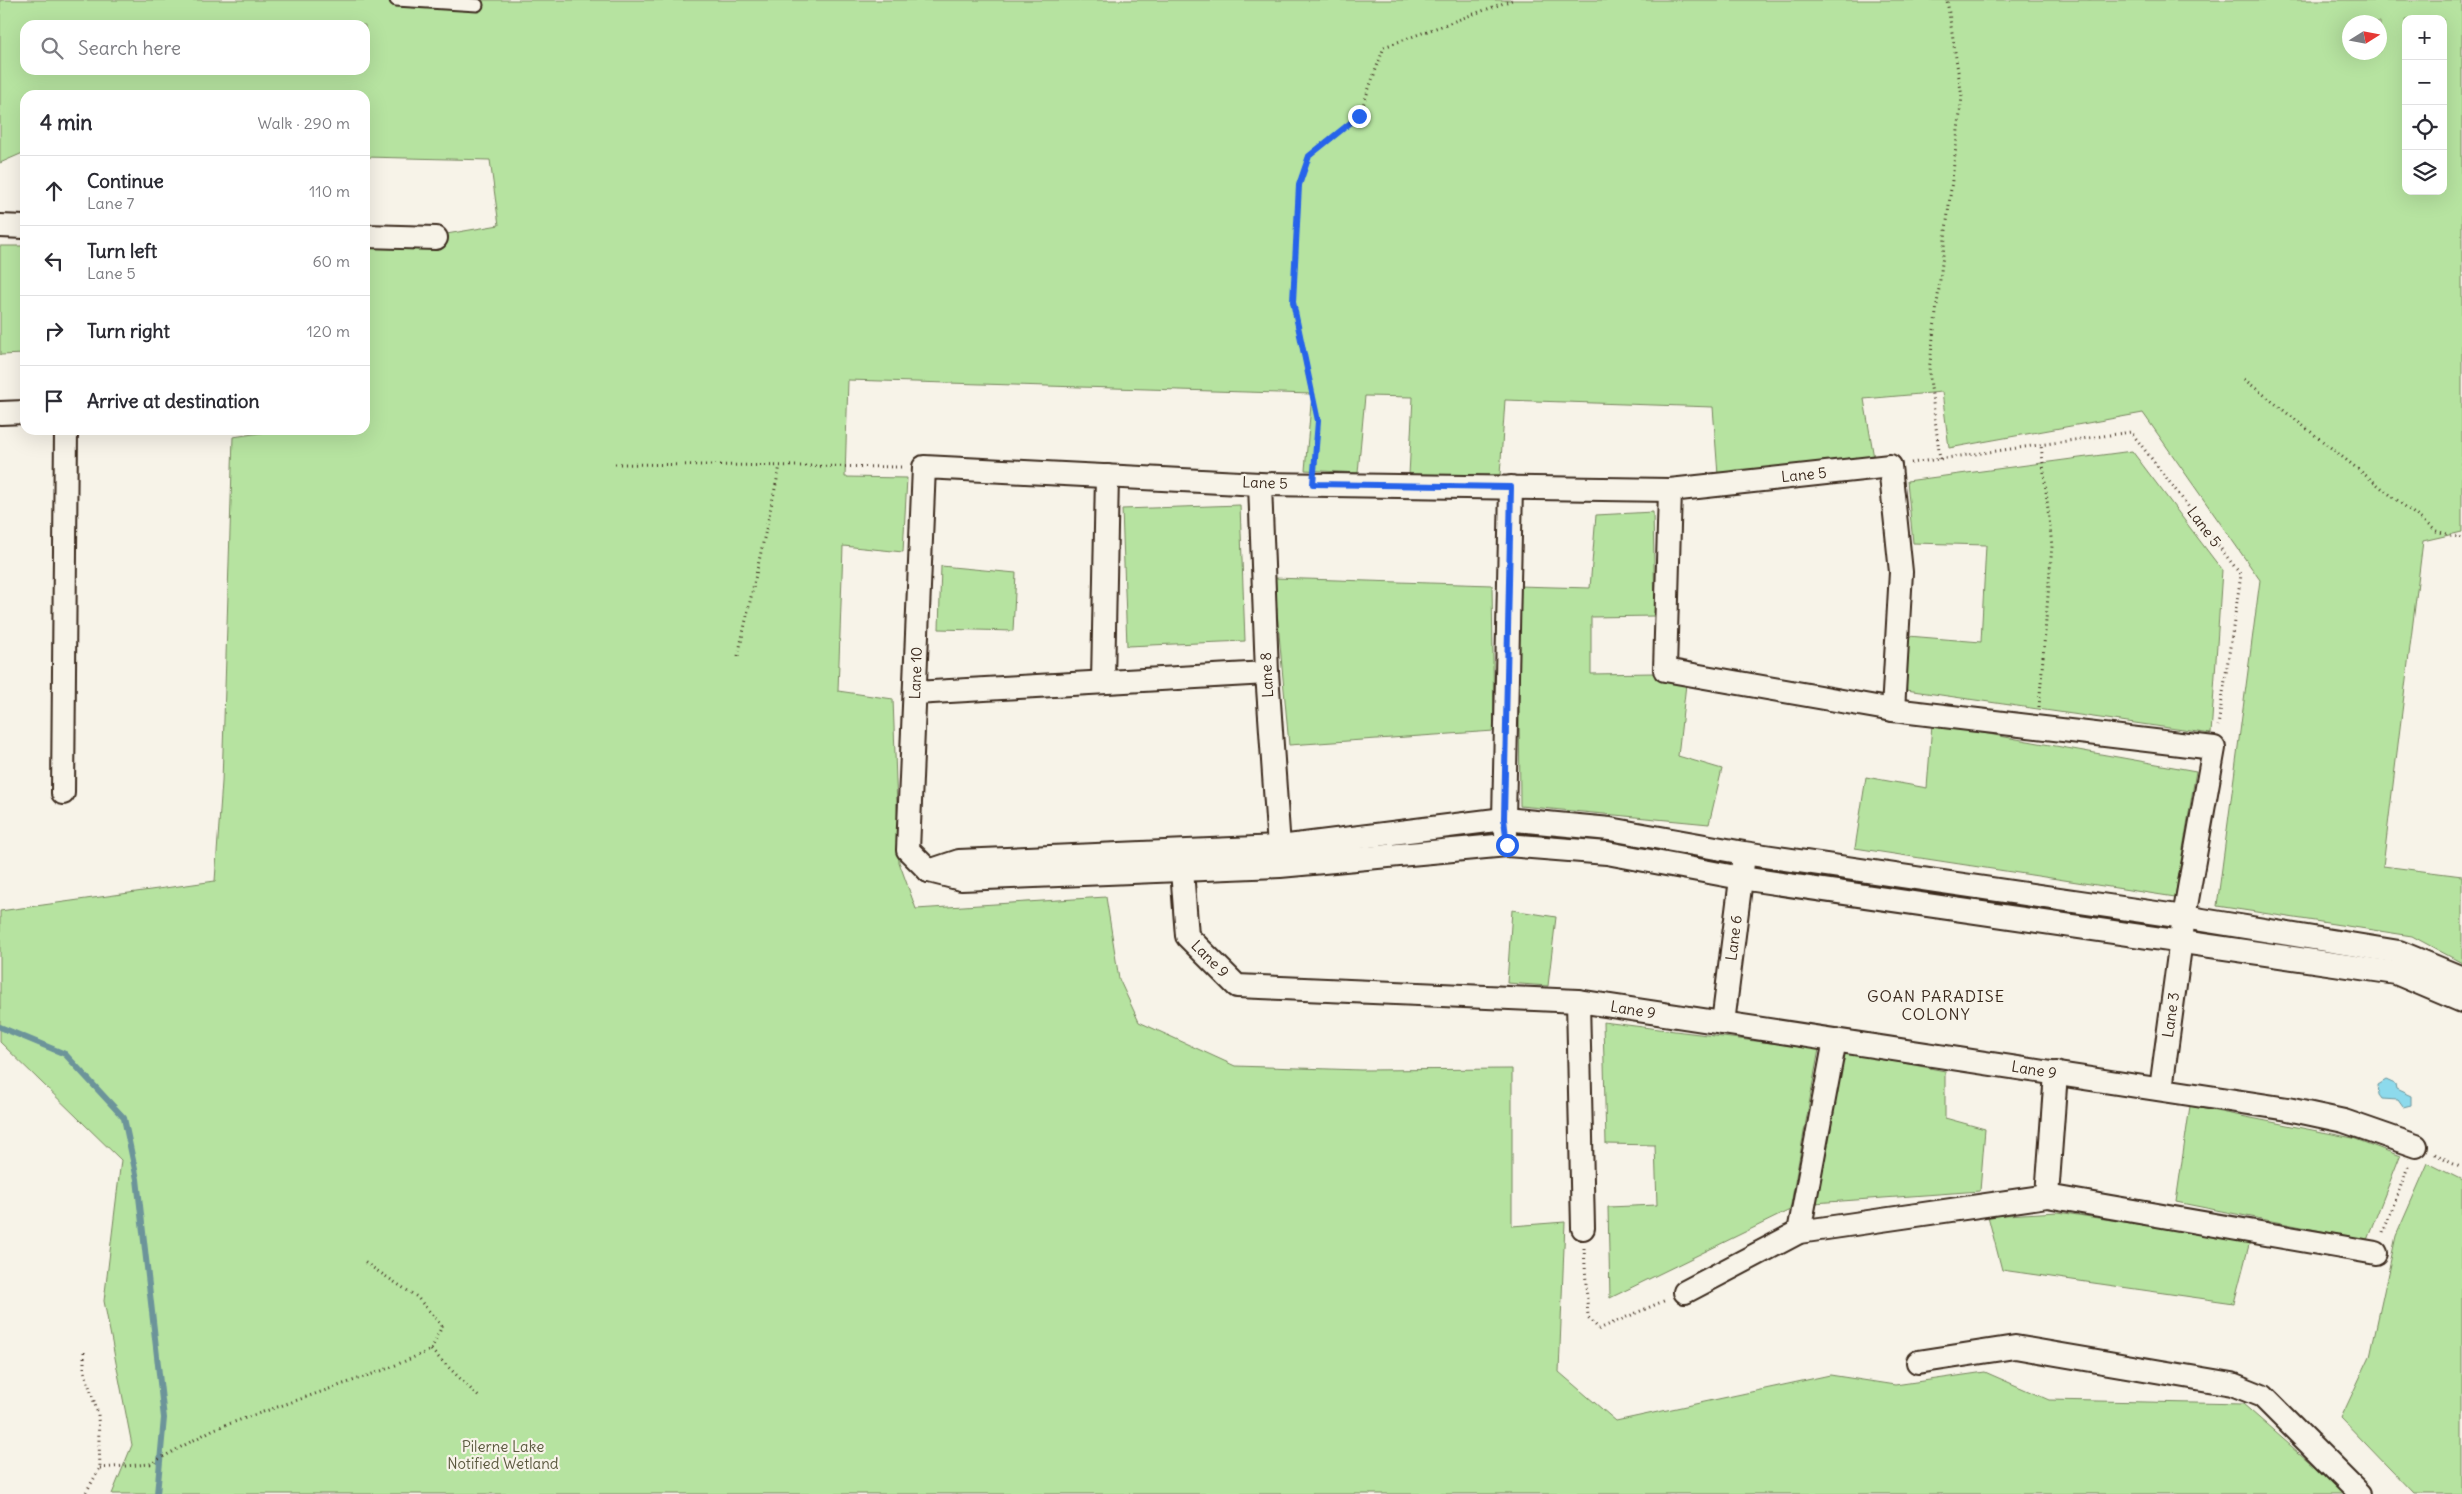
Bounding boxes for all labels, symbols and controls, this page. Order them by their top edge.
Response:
north arrow [2342,15,2387,60]
map controls [2402,15,2447,195]
button: + [2402,15,2447,60]
search box [20,20,370,75]
icon: search [38,34,66,62]
text: Search here [78,36,181,60]
button: − [2402,60,2447,105]
route end [1348,105,1371,128]
button: locate [2402,105,2447,150]
text: 4 min [40,109,92,136]
text: Walk · 290 m [258,113,350,133]
button: layers [2402,150,2447,195]
text: Continue [87,169,164,193]
icon: ahead [40,177,68,205]
text: 110 m [309,181,350,201]
text: Lane 7 [87,193,134,213]
text: Turn left [87,239,157,263]
icon: left [40,247,68,275]
text: 60 m [312,251,350,271]
text: Lane 5 [87,263,136,283]
icon: right [40,317,68,345]
text: Turn right [87,319,170,343]
text: 120 m [307,321,350,341]
icon: arrive [40,387,68,415]
text: Arrive at destination [87,389,260,413]
street label: Lane 5 [1780,463,1828,486]
street label: Lane 5 [1242,472,1288,493]
street label: Lane 5 [2183,503,2226,551]
street label: Lane 10 [905,646,926,700]
street label: Lane 8 [1256,652,1277,698]
route start [1496,834,1519,857]
street label: Lane 6 [1721,914,1746,962]
street label: Lane 9 [1188,936,1233,981]
district label: GOAN PARADISE COLONY [1867,986,2005,1024]
street label: Lane 3 [2158,991,2183,1039]
street label: Lane 9 [1609,997,1657,1022]
street label: Lane 9 [2010,1057,2058,1082]
park label: Pilerne Lake Notified Wetland [447,1437,559,1473]

